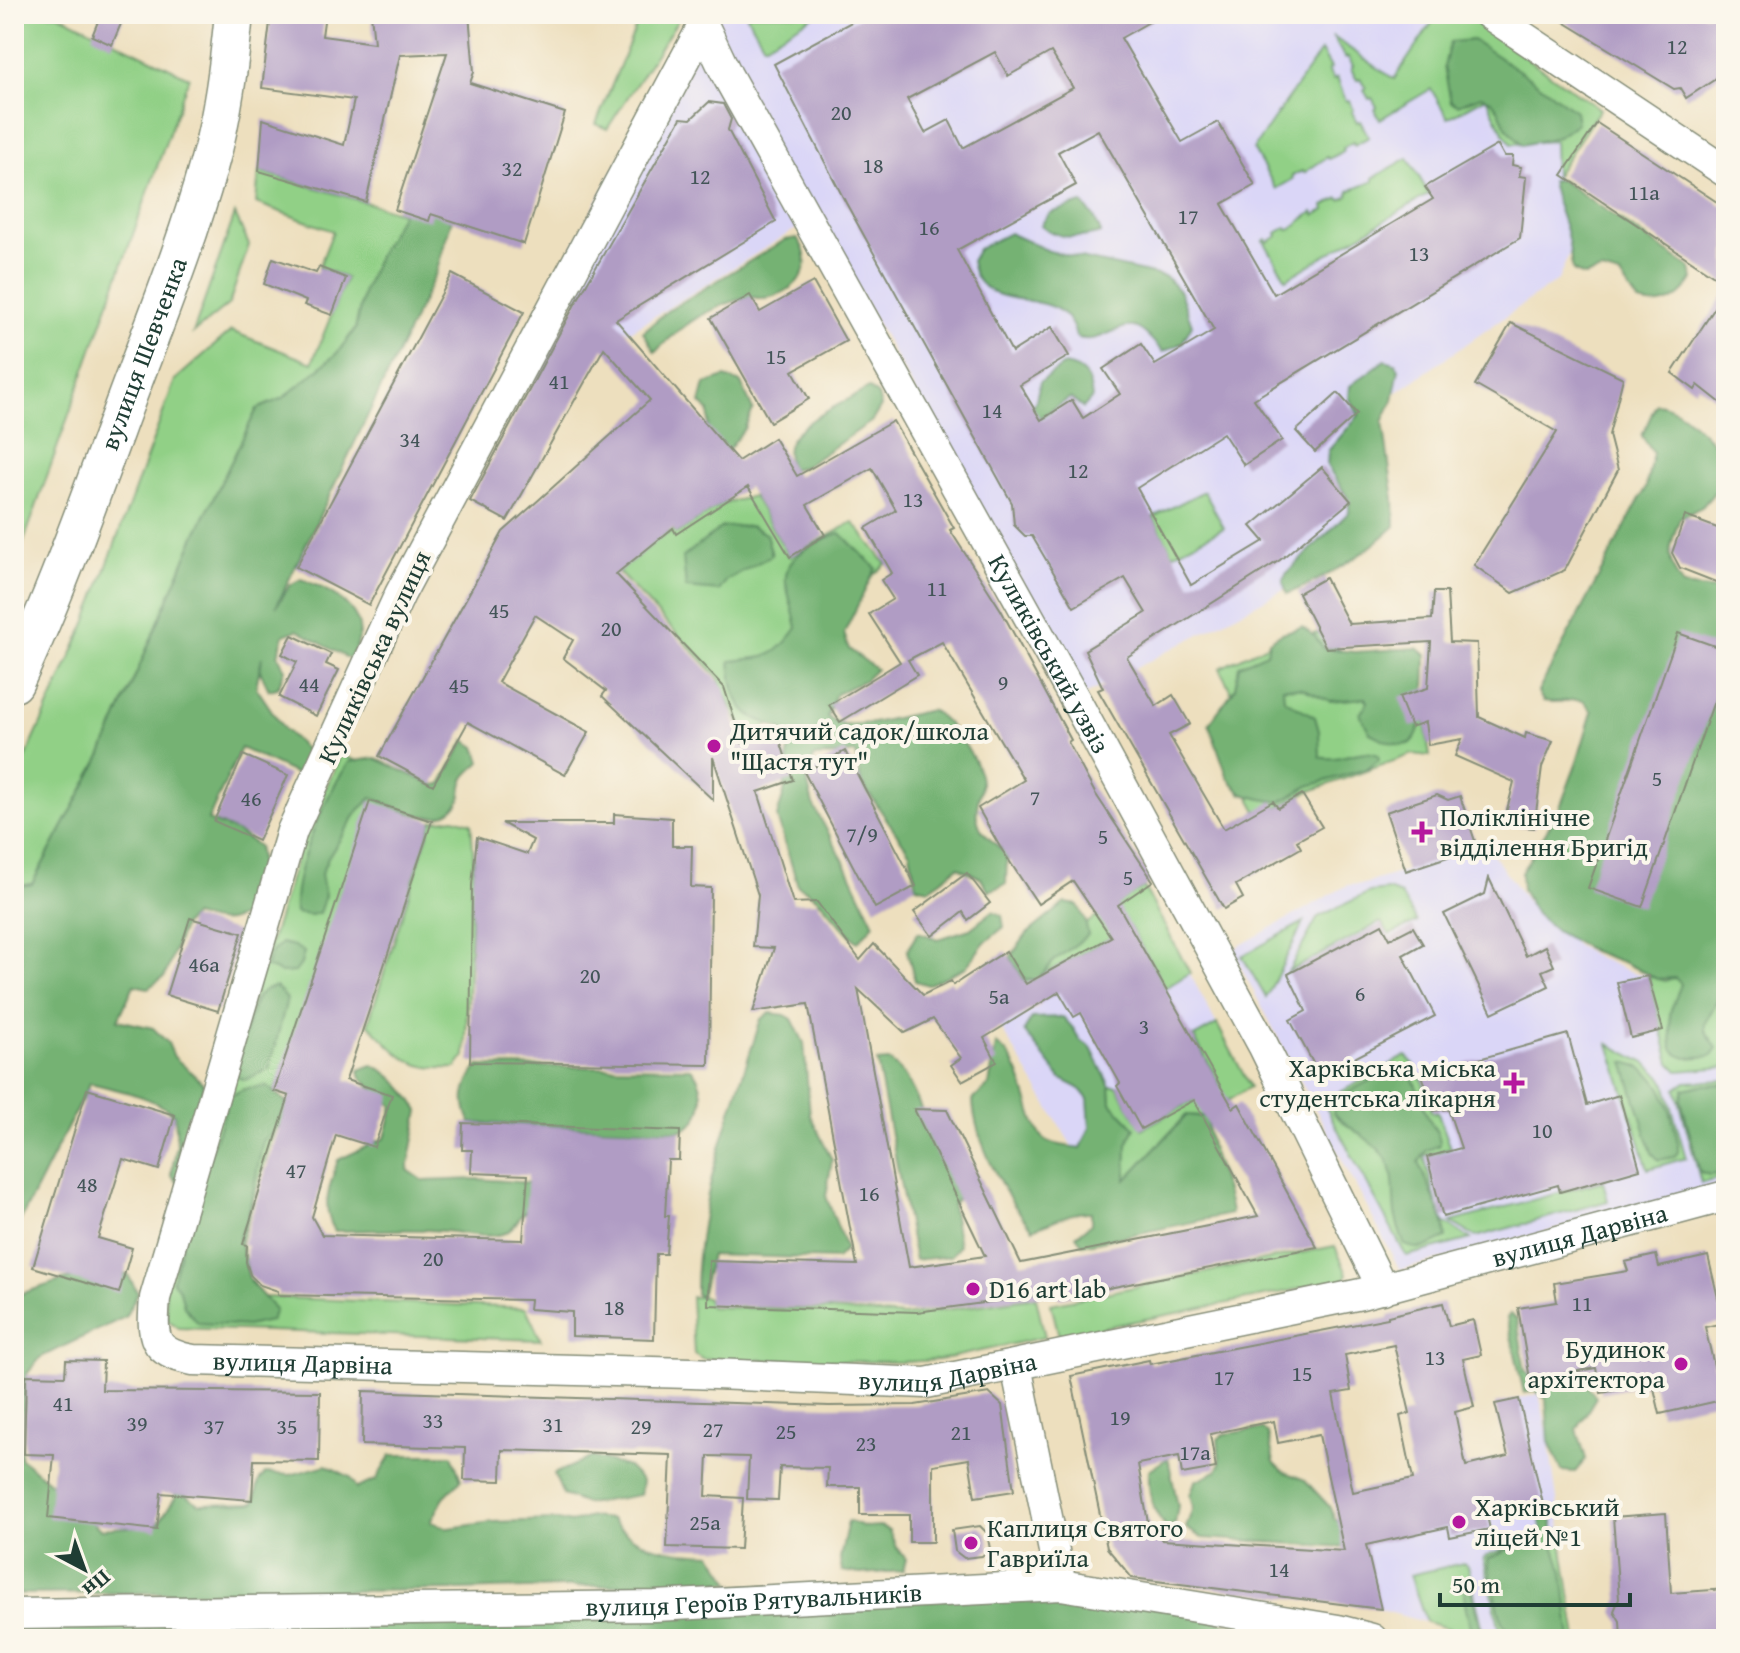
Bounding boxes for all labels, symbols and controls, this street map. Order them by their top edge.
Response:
house number: 12 [1666,30,1688,62]
house number: 20 [830,96,852,128]
house number: 18 [862,149,884,181]
house number: 32 [501,152,523,184]
house number: 12 [689,160,711,192]
house number: 11а [1628,176,1660,208]
house number: 17 [1177,200,1199,232]
house number: 16 [918,211,940,243]
house number: 13 [1408,237,1430,269]
street label: вулиця Шевченка [89,251,197,455]
house number: 15 [765,340,787,372]
house number: 41 [548,365,570,397]
house number: 14 [981,394,1003,426]
house number: 34 [399,423,421,455]
house number: 12 [1067,454,1089,486]
house number: 13 [902,483,924,515]
street label: Куликівська вулиця [307,544,440,770]
street label: Куликівський узвіз [979,547,1121,760]
house number: 11 [926,572,948,604]
house number: 45 [488,594,510,626]
house number: 20 [600,612,622,644]
house number: 9 [998,666,1008,698]
house number: 44 [298,668,320,700]
house number: 45 [448,669,470,701]
place label: Дитячий садок/школа "Щастя тут" [729,711,989,780]
marker: Дитячий садок/школа "Щастя тут" [705,737,723,755]
house number: 5 [1652,762,1662,794]
house number: 7 [1030,781,1040,813]
house number: 46 [240,782,262,814]
place label: Поліклінічне відділення Бригід [1440,797,1648,866]
house number: 7/9 [846,818,878,850]
house number: 5 [1098,820,1108,852]
marker: Поліклінічне відділення Бригід [1411,821,1433,843]
house number: 5 [1123,861,1133,893]
house number: 46а [188,948,220,980]
house number: 20 [579,959,601,991]
house number: 6 [1355,977,1365,1009]
house number: 5а [988,980,1010,1012]
house number: 3 [1139,1010,1149,1042]
place label: Харківська міська студентська лікарня [1259,1048,1497,1117]
marker: Харківська міська студентська лікарня [1503,1072,1525,1094]
house number: 10 [1531,1114,1553,1146]
house number: 47 [285,1154,307,1186]
house number: 48 [76,1168,98,1200]
house number: 16 [858,1177,880,1209]
street label: вулиця Дарвіна [1488,1192,1672,1277]
house number: 20 [422,1242,444,1274]
place label: D16 art lab [989,1269,1107,1308]
marker: D16 art lab [964,1280,982,1298]
house number: 11 [1571,1287,1593,1319]
house number: 18 [603,1291,625,1323]
place label: Будинок архітектора [1527,1329,1666,1398]
street label: вулиця Дарвіна [212,1341,394,1384]
street label: вулиця Дарвіна [858,1341,1041,1402]
house number: 13 [1424,1341,1446,1373]
marker: Будинок архітектора [1672,1355,1690,1373]
house number: 15 [1291,1357,1313,1389]
house number: 17 [1213,1361,1235,1393]
house number: 41 [52,1387,74,1419]
house number: 19 [1109,1401,1131,1433]
house number: 33 [422,1404,444,1436]
house number: 39 [126,1407,148,1439]
house number: 31 [542,1408,564,1440]
house number: 37 [203,1410,225,1442]
house number: 35 [276,1410,298,1442]
house number: 29 [630,1410,652,1442]
house number: 27 [702,1413,724,1445]
house number: 25 [775,1415,797,1447]
house number: 21 [950,1416,972,1448]
house number: 23 [855,1427,877,1459]
house number: 17а [1179,1436,1211,1468]
place label: Харківський ліцей №1 [1475,1487,1619,1556]
house number: 25а [689,1506,721,1538]
place label: Каплиця Святого Гавриїла [987,1508,1184,1577]
marker: Харківський ліцей №1 [1450,1513,1468,1531]
north arrow [44,1529,124,1609]
marker: Каплиця Святого Гавриїла [962,1534,980,1552]
house number: 14 [1268,1553,1290,1585]
scale bar [1440,1557,1630,1607]
text: Пн [76,1563,118,1605]
text: 50 m [1452,1567,1500,1602]
street label: вулиця Героїв Рятувальників [585,1572,923,1626]

